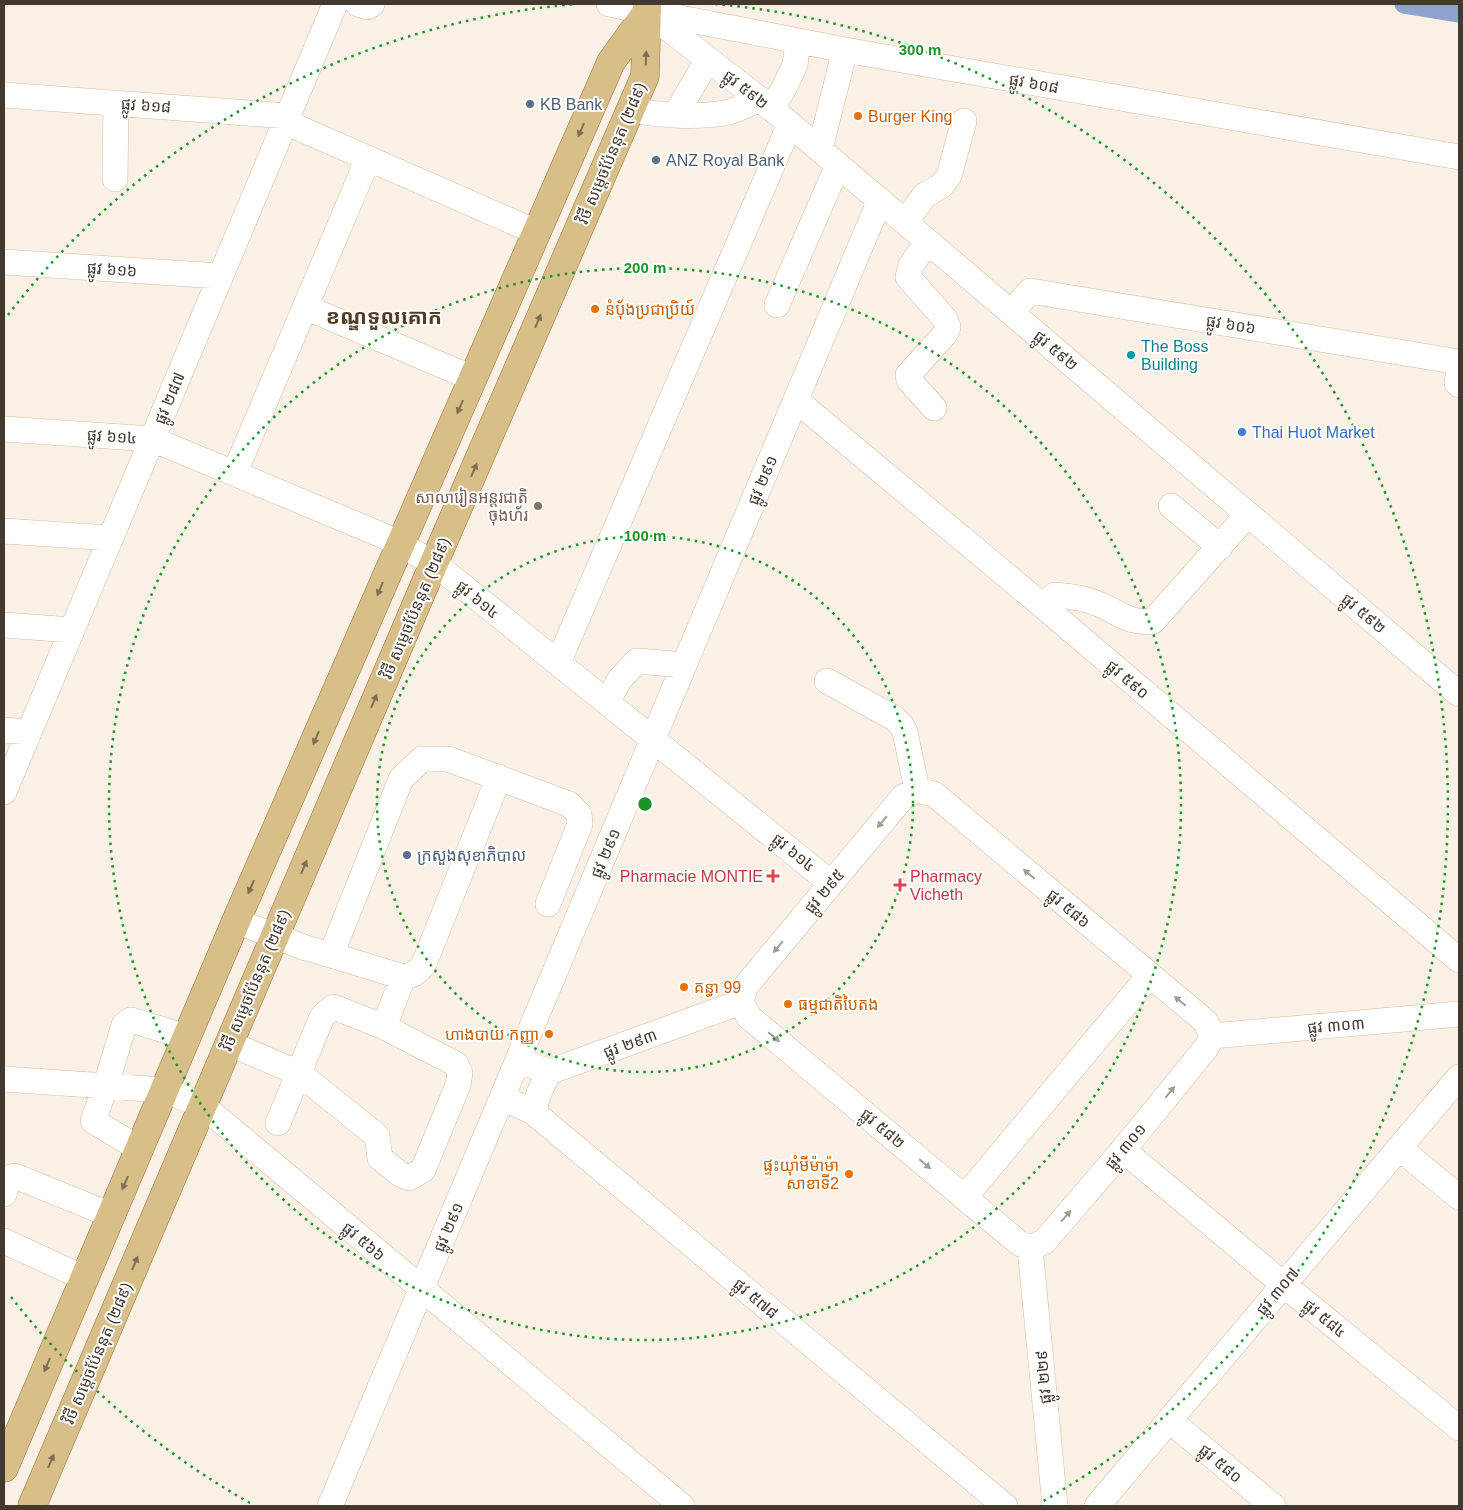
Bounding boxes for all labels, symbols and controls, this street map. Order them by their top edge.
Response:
text: 300 m [899,41,941,58]
one-way arrow [642,50,650,66]
street label: ផ្លូវ ៥៩២ [716,67,771,117]
street label: ផ្លូវ ៦០៨ [1007,71,1060,102]
street label: វិថី សម្តេចប៉ែននុត (២៨៩) [571,79,651,228]
street label: ផ្លូវ ៦១៨ [120,95,172,121]
place label: KB Bank [540,96,603,113]
marker: KB Bank [524,98,536,110]
place label: Burger King [868,108,953,125]
marker: Burger King [852,110,864,122]
one-way arrow [576,123,584,137]
place label: ANZ Royal Bank [666,152,785,169]
marker: ANZ Royal Bank [650,154,662,166]
street label: ផ្លូវ ៦១៦ [86,259,138,285]
text: 200 m [624,259,666,276]
place label: នំបុ័ងប្រជាប្រិយ៍ [605,298,695,320]
marker: នំបុ័ងប្រជាប្រិយ៍ [589,303,601,315]
district label: ខណ្ឌទួលគោក [326,305,442,331]
street label: ផ្លូវ ៦០៦ [1204,312,1257,342]
one-way arrow [535,314,543,328]
street label: ផ្លូវ ៥៩២ [1027,327,1081,378]
place label: The Boss Building [1141,338,1209,373]
marker: The Boss Building [1125,349,1137,361]
street label: ផ្លូវ ២៨៧ [151,370,193,429]
one-way arrow [455,400,463,414]
place label: Thai Huot Market [1252,424,1375,441]
street label: ផ្លូវ ៦១៤ [86,426,138,452]
marker: Thai Huot Market [1236,426,1248,438]
street label: ផ្លូវ ២៩១ [744,453,786,510]
one-way arrow [470,463,478,477]
place label: សាលារៀនអន្តរជាតិ ចុងហ័រ [415,487,528,526]
marker: សាលារៀនអន្តរជាតិ ចុងហ័រ [532,500,544,512]
text: 100 m [624,527,666,544]
street label: វិថី សម្តេចប៉ែននុត (២៨៩) [375,534,455,683]
street label: ផ្លូវ ៦១៤ [449,577,503,626]
one-way arrow [376,582,384,596]
street label: ផ្លូវ ៥៩២ [1335,590,1389,641]
street label: ផ្លូវ ៥៩០ [1099,657,1152,706]
one-way arrow [371,694,379,708]
one-way arrow [312,731,320,745]
centre of rings [636,795,654,813]
one-way arrow [877,815,888,828]
street label: ផ្លូវ ២៩១ [587,826,629,883]
street label: ផ្លូវ ៦១៤ [765,830,819,879]
place label: ក្រសួងសុខាភិបាល [417,846,526,866]
marker: ក្រសួងសុខាភិបាល [401,849,413,861]
one-way arrow [300,860,308,874]
street label: ផ្លូវ ២៩៥ [801,866,852,920]
place label: Pharmacie MONTIE [620,868,763,885]
place label: Pharmacy Vicheth [910,868,982,903]
one-way arrow [1023,868,1035,880]
marker: Pharmacie MONTIE [767,870,779,882]
marker: Pharmacy Vicheth [894,879,906,891]
one-way arrow [247,880,255,894]
street label: ផ្លូវ ៥៨៦ [1040,886,1093,935]
street label: វិថី សម្តេចប៉ែននុត (២៨៩) [215,906,295,1055]
one-way arrow [773,940,784,953]
place label: គន្ធា 99 [694,979,741,997]
marker: គន្ធា 99 [678,981,690,993]
place label: ធម្មជាតិបៃតង [798,994,878,1014]
one-way arrow [1174,996,1187,1007]
marker: ធម្មជាតិបៃតង [782,998,794,1010]
street label: ផ្លូវ ៣០៣ [1307,1015,1366,1042]
place label: ហាងបាយ កញ្ញា [445,1026,539,1044]
street label: ផ្លូវ ២៩៣ [601,1026,661,1066]
marker: ហាងបាយ កញ្ញា [543,1028,555,1040]
one-way arrow [767,1031,779,1043]
one-way arrow [1165,1086,1176,1099]
street label: ផ្លូវ ៥៨២ [854,1105,908,1156]
street label: ផ្លូវ ៣០១ [1102,1120,1154,1176]
place label: ផ្ទះយ៉ាំមីម៉ាម៉ា សាខាទី2 [763,1155,839,1192]
one-way arrow [918,1158,931,1169]
marker: ផ្ទះយ៉ាំមីម៉ាម៉ា សាខាទី2 [843,1168,855,1180]
one-way arrow [121,1176,129,1190]
street label: ផ្លូវ ២៩១ [430,1200,472,1257]
one-way arrow [1060,1211,1072,1223]
street label: ផ្លូវ ៥៦៦ [335,1219,388,1268]
one-way arrow [131,1256,139,1270]
street label: ផ្លូវ ៣០៧ [1253,1264,1306,1322]
street label: ផ្លូវ ៥៧៨ [726,1275,781,1326]
street label: វិថី សម្តេចប៉ែននុត (២៨៩) [57,1279,137,1428]
street label: ផ្លូវ ៥៨៤ [1296,1296,1350,1345]
street label: ផ្លូវ ២២៩ [1033,1349,1060,1405]
one-way arrow [43,1358,51,1372]
street label: ផ្លូវ ៥៨០ [1192,1441,1245,1490]
one-way arrow [47,1453,55,1468]

